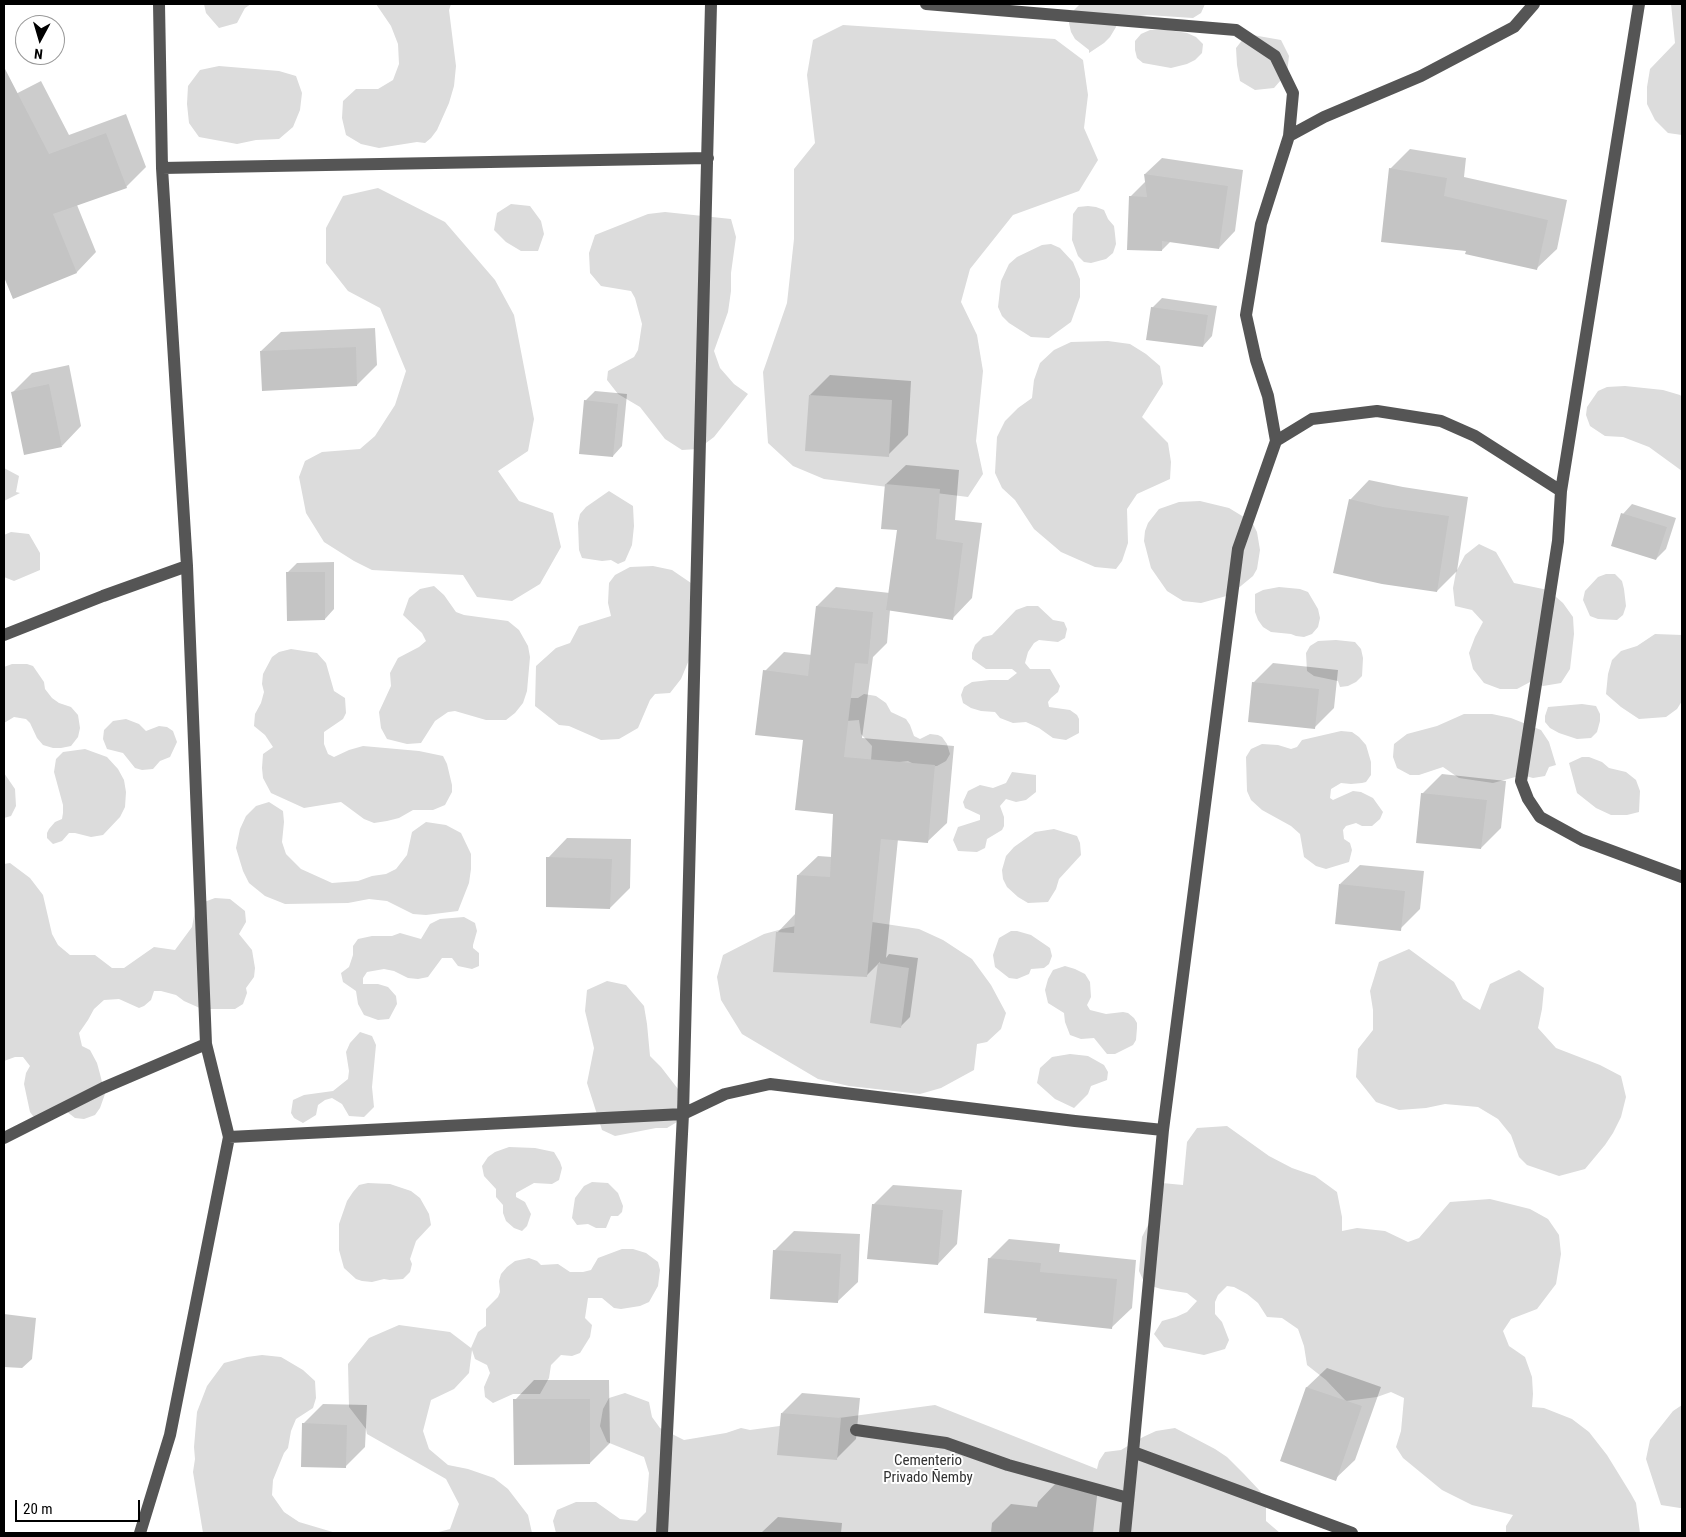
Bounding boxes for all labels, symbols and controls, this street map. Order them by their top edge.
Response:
north arrow [15,15,65,65]
text: N [33,46,44,62]
park label: Cementerio Privado Ñemby [883,1452,973,1487]
scale bar [18,1490,142,1522]
text: 20 m [23,1500,53,1518]

